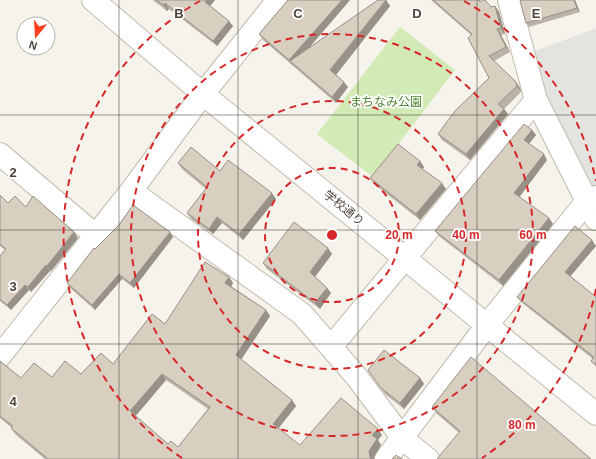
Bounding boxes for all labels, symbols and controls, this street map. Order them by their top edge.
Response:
text: B [174,6,184,21]
text: C [293,6,303,21]
text: D [412,6,422,21]
text: E [532,6,541,21]
north arrow [16,16,56,56]
text: N [27,39,39,52]
park label: まちなみ公園 [350,95,422,109]
text: 2 [9,165,17,180]
street label: 学校通り [321,187,367,229]
centre of rings [325,228,339,242]
text: 20 m [385,228,413,242]
text: 40 m [452,228,480,242]
text: 60 m [519,228,547,242]
text: 3 [9,279,17,294]
text: 4 [9,394,17,409]
text: 80 m [508,418,536,432]

